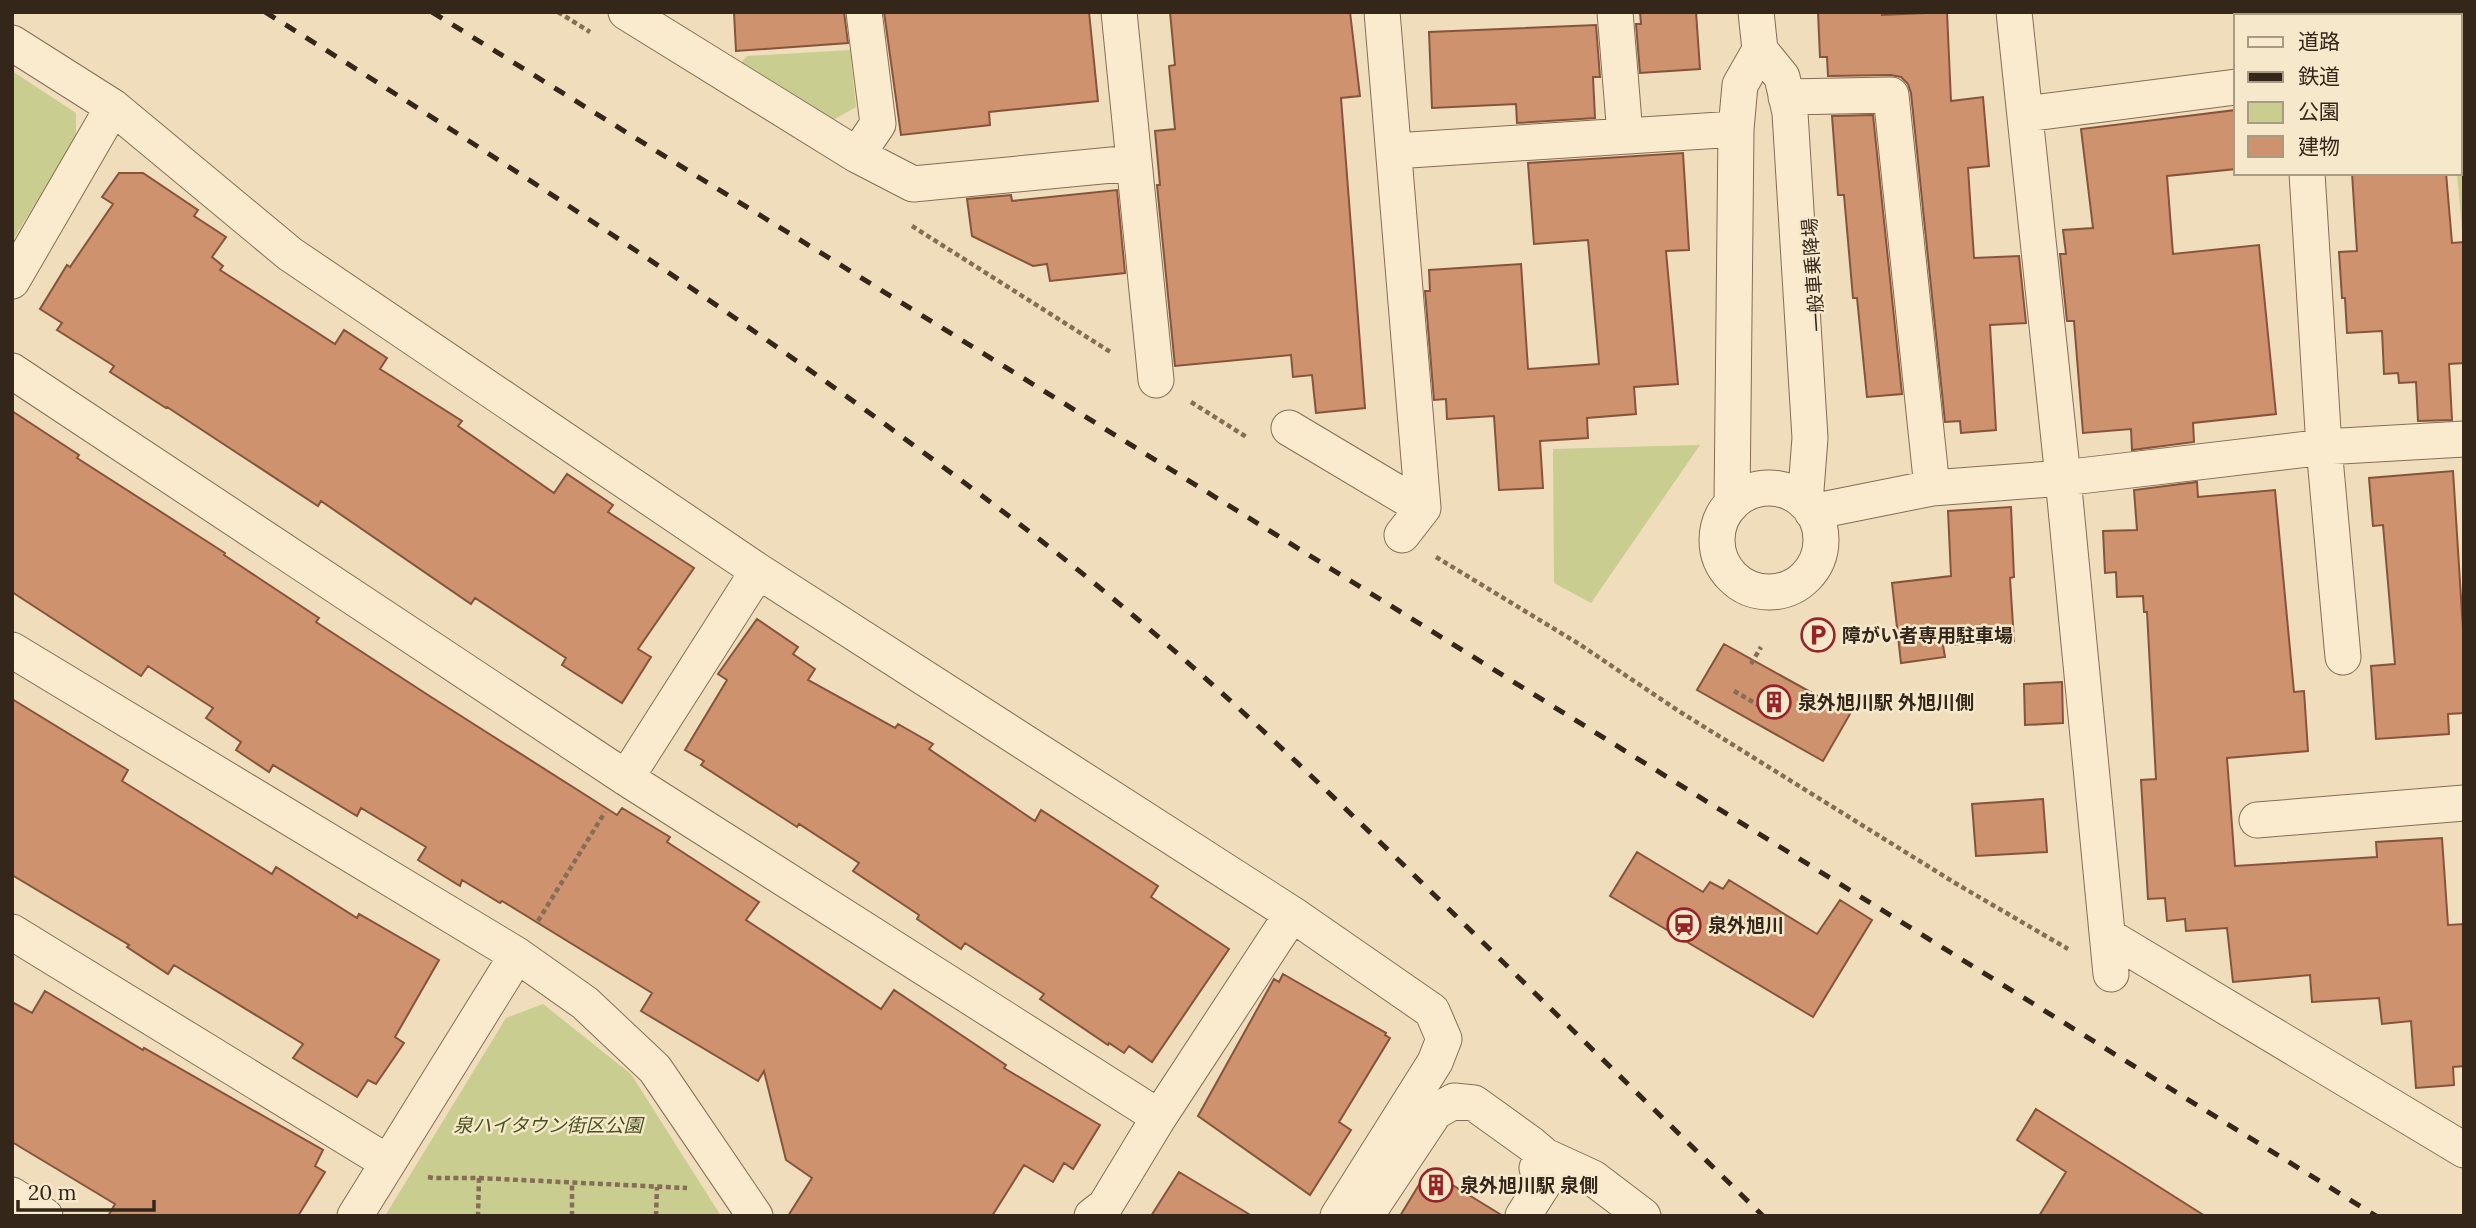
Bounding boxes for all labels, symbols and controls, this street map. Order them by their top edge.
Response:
legend [2234,14,2462,175]
text: 道路 [2298,28,2340,55]
text: 鉄道 [2298,63,2340,90]
text: 公園 [2298,98,2340,125]
text: 建物 [2298,133,2340,160]
street label: 一般車乗降場 [1797,217,1829,333]
parking icon: 障がい者専用駐車場 [1799,616,1837,654]
place label: 障がい者専用駐車場 [1842,623,2013,647]
building icon: 泉外旭川駅 外旭川側 [1755,683,1793,721]
place label: 泉外旭川駅 外旭川側 [1798,690,1974,714]
station icon: 泉外旭川 [1665,906,1703,944]
place label: 泉外旭川 [1708,913,1784,937]
park label: 泉ハイタウン街区公園 [454,1113,645,1137]
building icon: 泉外旭川駅 泉側 [1417,1166,1455,1204]
scale bar [18,1168,154,1212]
place label: 泉外旭川駅 泉側 [1460,1173,1598,1197]
text: 20 m [28,1179,77,1206]

